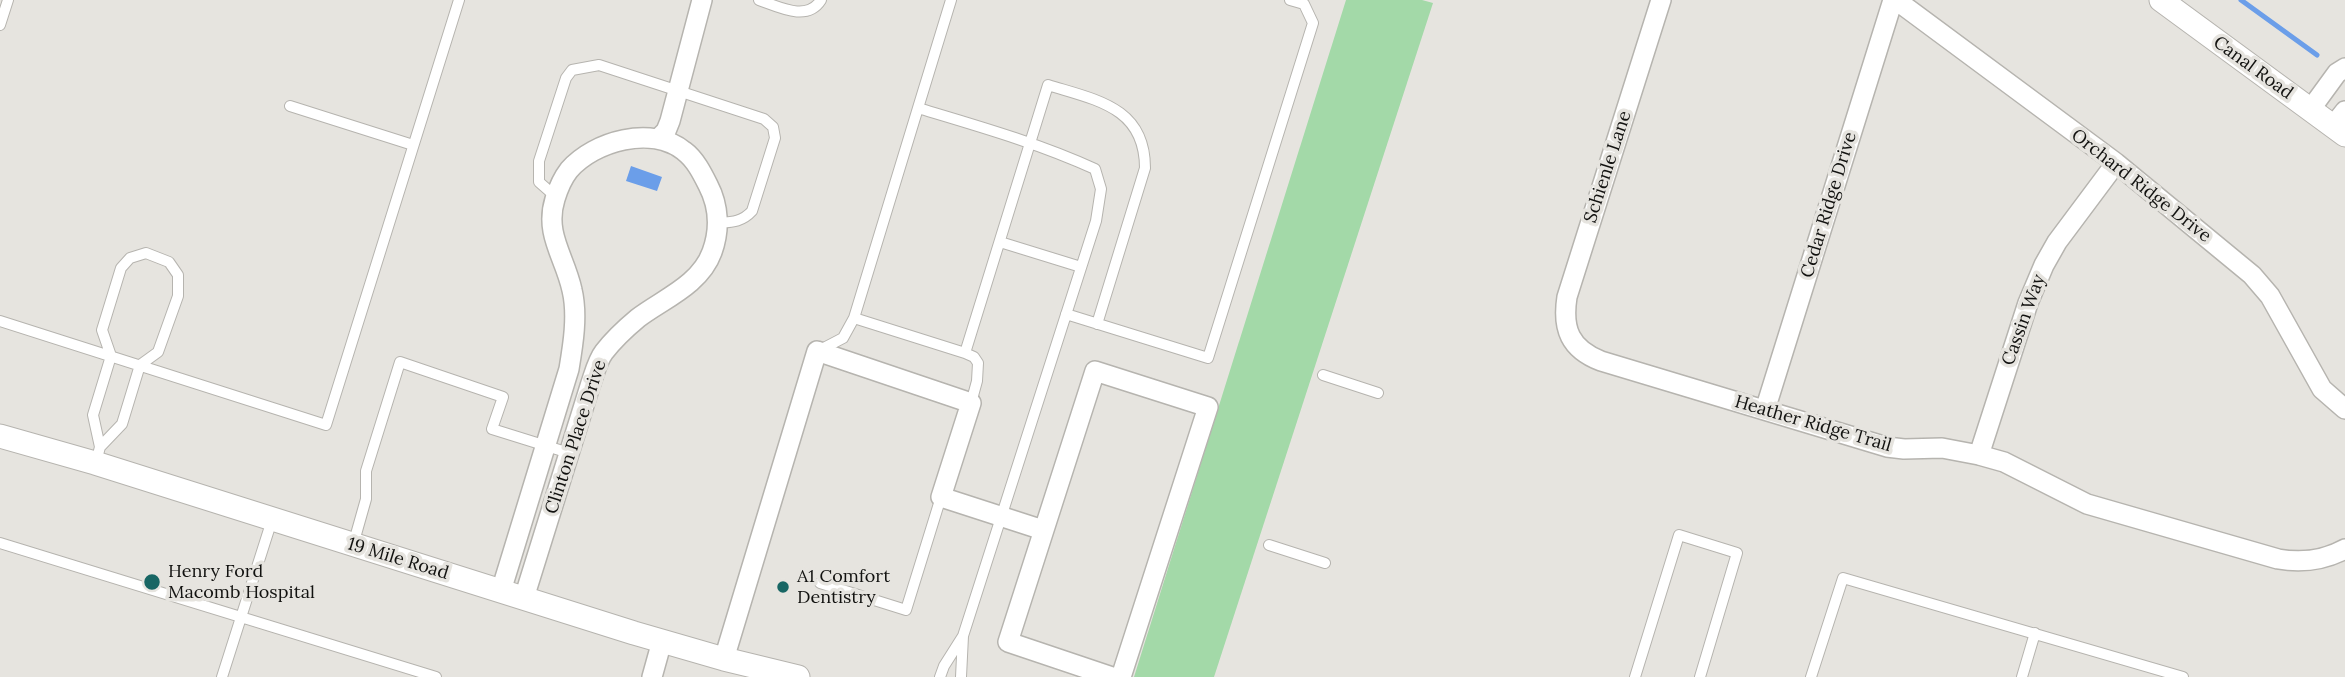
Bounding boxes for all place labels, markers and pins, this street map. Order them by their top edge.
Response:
place label: Henry Ford Macomb Hospital [168,561,315,604]
place label: A1 Comfort Dentistry [797,566,890,608]
marker: Henry Ford Macomb Hospital [142,572,162,592]
marker: A1 Comfort Dentistry [775,579,791,595]

